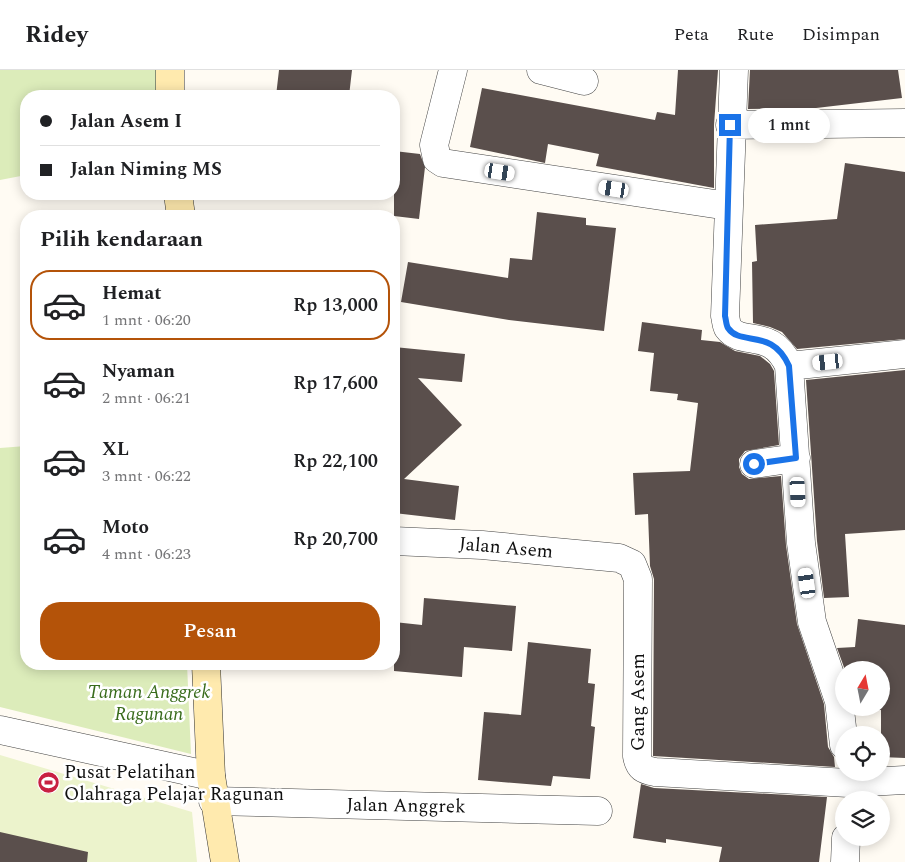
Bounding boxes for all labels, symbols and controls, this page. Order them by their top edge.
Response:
text: Ridey [25,17,88,53]
text: Peta [674,21,709,48]
text: Rute [737,21,774,48]
text: Disimpan [802,21,880,48]
text: Jalan Asem I [70,107,182,136]
callout: 1 mnt [748,108,830,142]
text: 1 mnt [768,113,810,137]
route end [719,114,741,136]
text: Jalan Niming MS [70,155,222,184]
car [484,162,515,182]
car [598,179,629,199]
text: Pilih kendaraan [40,223,203,256]
text: Hemat [102,279,162,308]
icon: car [42,283,87,328]
text: Rp 13,000 [293,291,378,320]
text: 1 mnt · 06:20 [102,308,191,332]
car [812,353,843,371]
text: Nyaman [102,357,175,386]
icon: car [42,361,87,406]
text: Rp 17,600 [293,369,378,398]
text: 2 mnt · 06:21 [102,386,191,410]
text: XL [102,435,129,464]
icon: car [42,439,87,484]
text: Rp 22,100 [293,447,378,476]
route start [743,453,765,475]
text: 3 mnt · 06:22 [102,464,191,488]
car [789,477,806,507]
text: Moto [102,513,149,542]
icon: car [42,517,87,562]
text: Rp 20,700 [293,525,378,554]
street label: Jalan Asem [458,529,554,567]
text: 4 mnt · 06:23 [102,542,191,566]
car [797,567,816,599]
button: Pesan [40,602,380,660]
street label: Gang Asem [624,653,653,751]
north arrow [835,661,890,716]
map controls [835,661,890,846]
park label: Taman Anggrek Ragunan [88,678,211,729]
button: locate [835,726,890,781]
place label: Pusat Pelatihan Olahraga Pelajar Ragunan [64,758,284,809]
sports icon: Pusat Pelatihan Olahraga Pelajar Ragunan [36,771,60,795]
street label: Jalan Anggrek [346,790,466,822]
button: layers [835,791,890,846]

